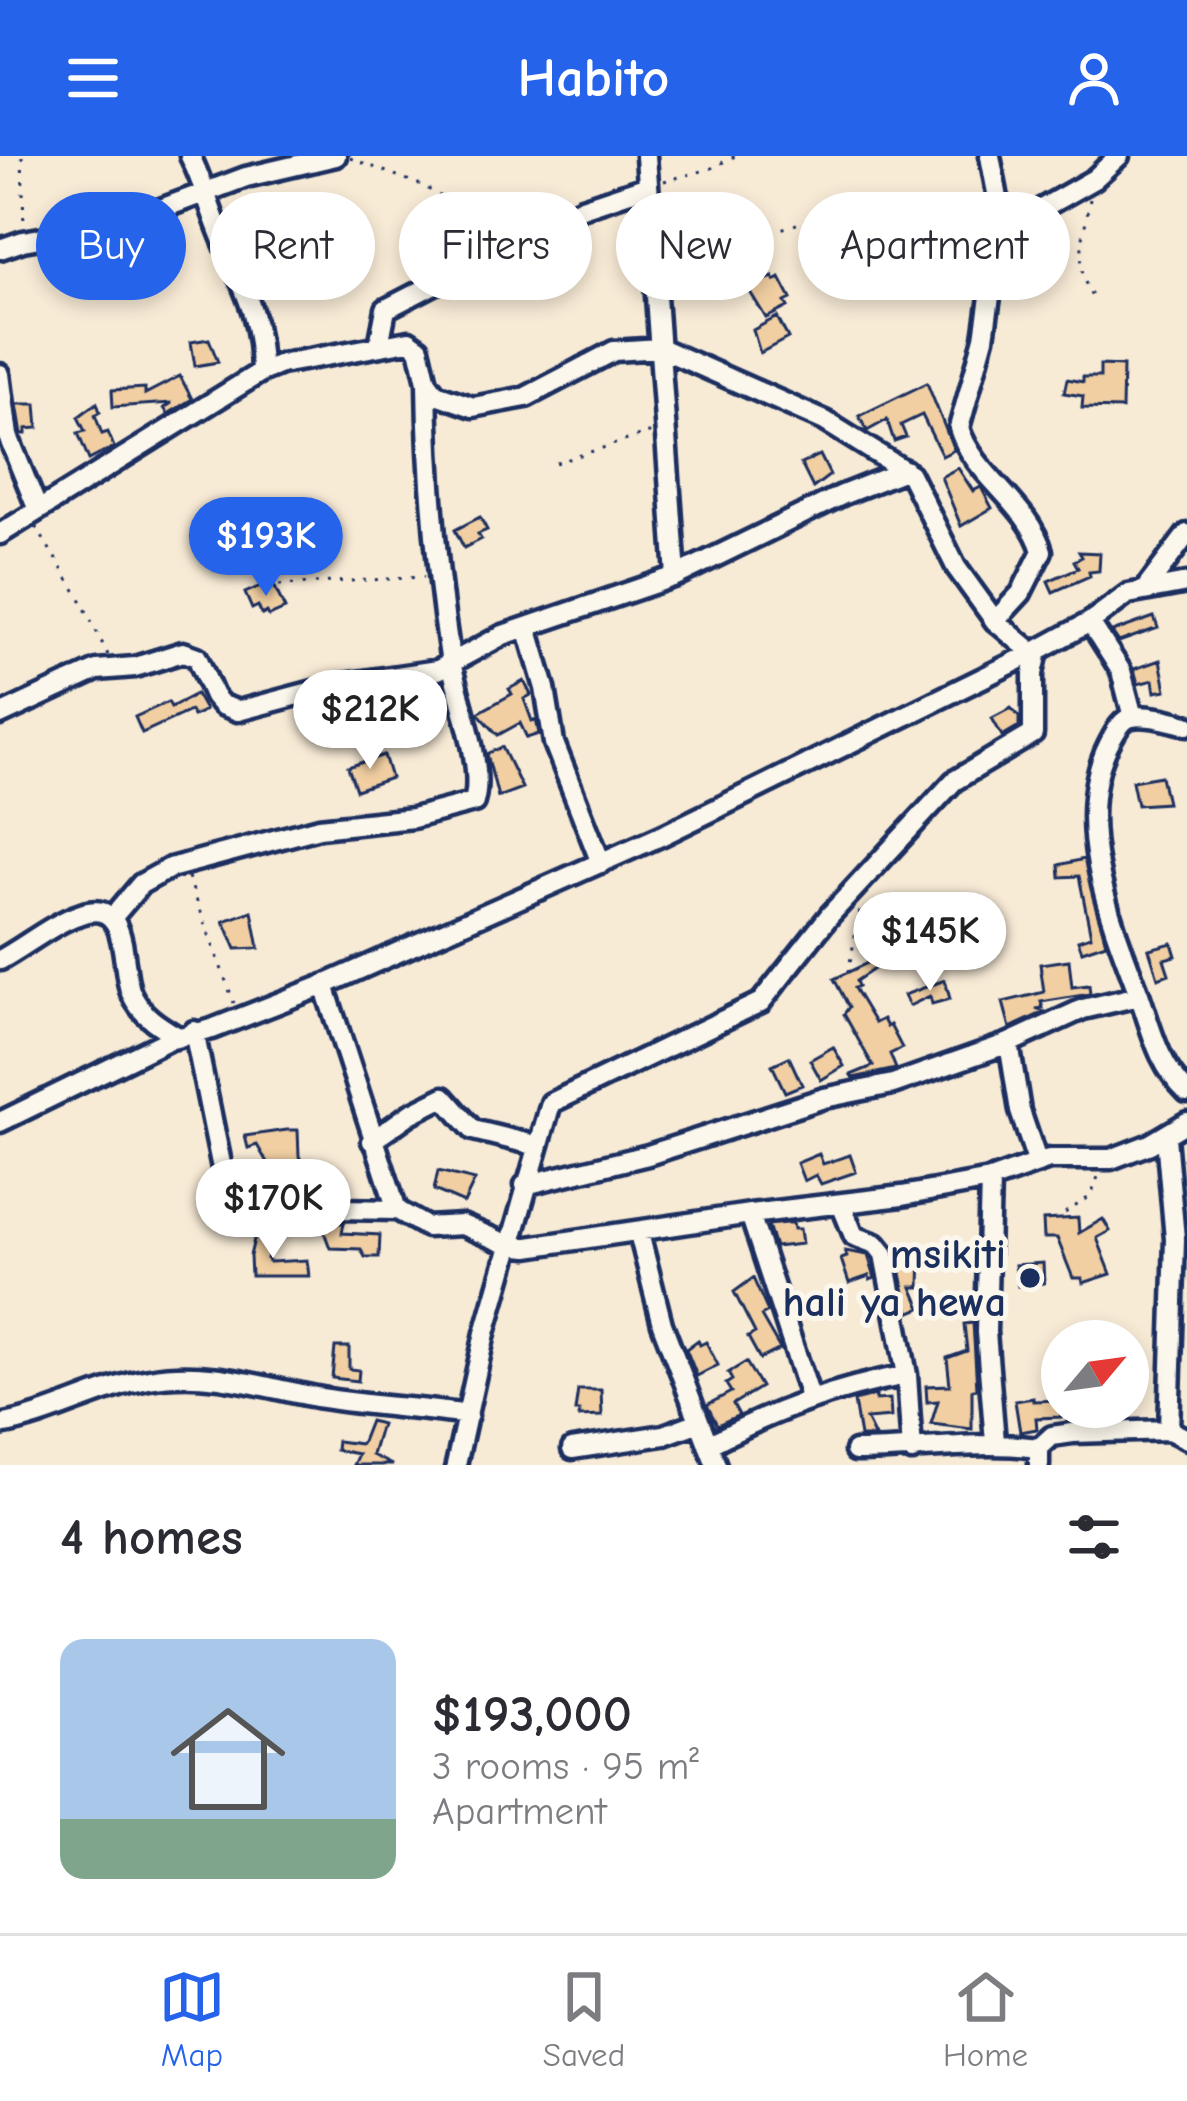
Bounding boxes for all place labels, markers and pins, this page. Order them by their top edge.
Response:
pin: $193K [182,497,350,599]
pin: $212K [286,670,454,772]
pin: $145K [846,892,1014,994]
pin: $170K [189,1159,357,1261]
place label: msikiti hali ya hewa [782,1230,1006,1327]
marker: msikiti hali ya hewa [1017,1265,1043,1291]

